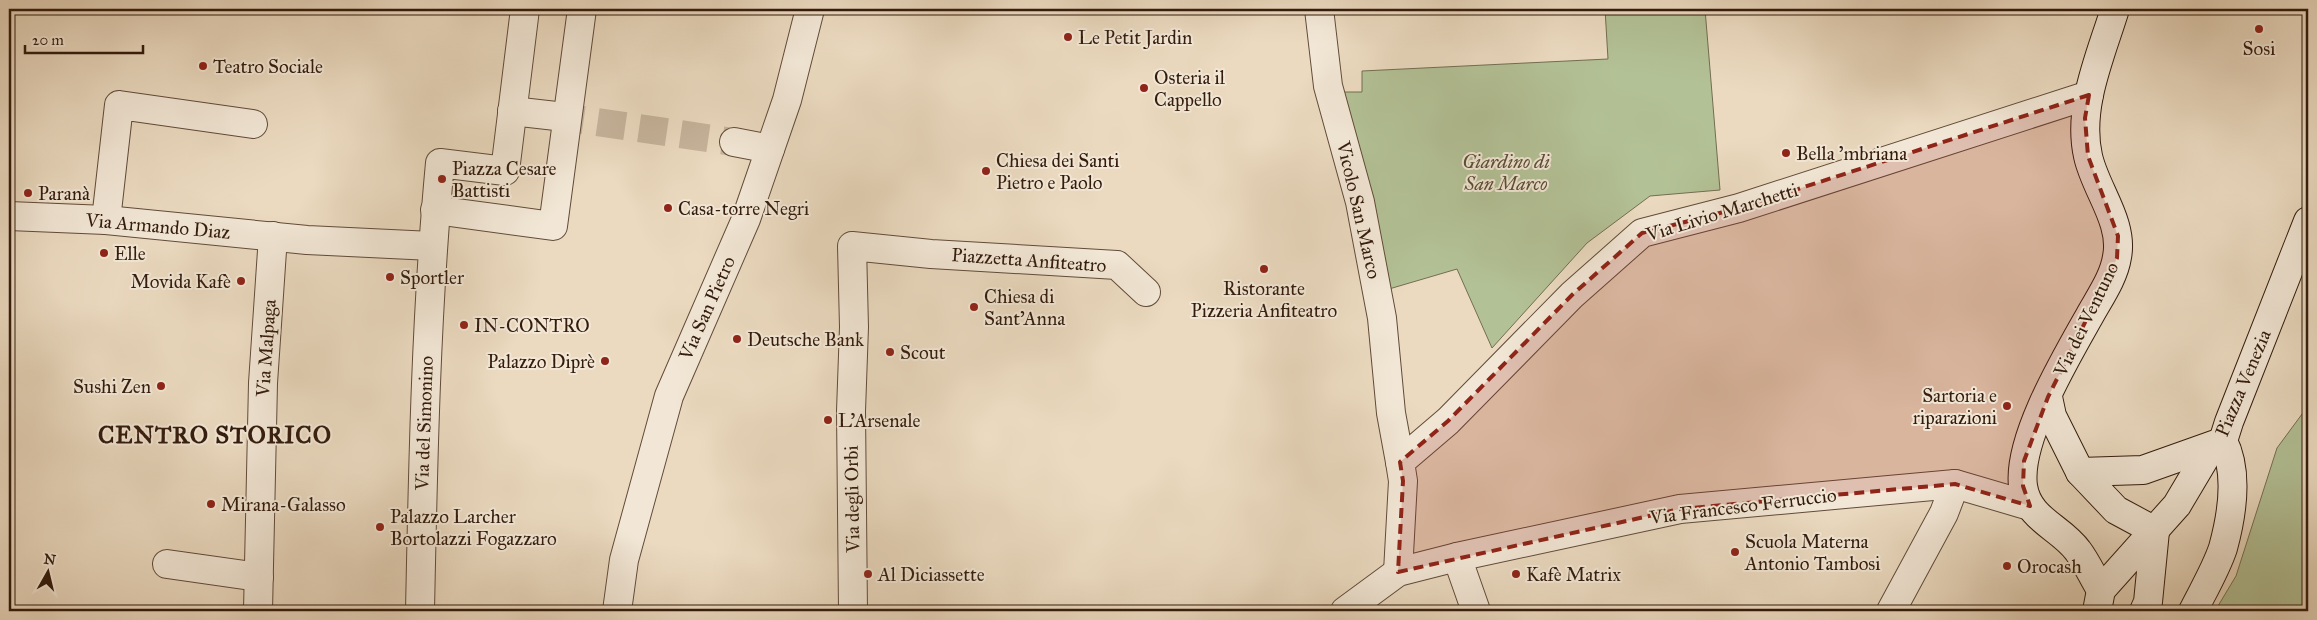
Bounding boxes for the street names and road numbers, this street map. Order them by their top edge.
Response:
street label: Vicolo San Marco [1332,138,1386,281]
street label: Via Livio Marchetti [1642,178,1801,246]
street label: Via Armando Diaz [84,208,231,244]
street label: Piazzetta Anfiteatro [951,243,1108,277]
street label: Via San Pietro [673,252,740,364]
street label: Via dei Ventuno [2048,258,2124,381]
street label: Via Malpaga [251,297,282,399]
street label: Piazza Venezia [2210,325,2276,440]
street label: Via del Simonino [410,355,438,492]
street label: Via degli Orbi [840,445,865,554]
street label: Via Francesco Ferruccio [1647,483,1838,529]

